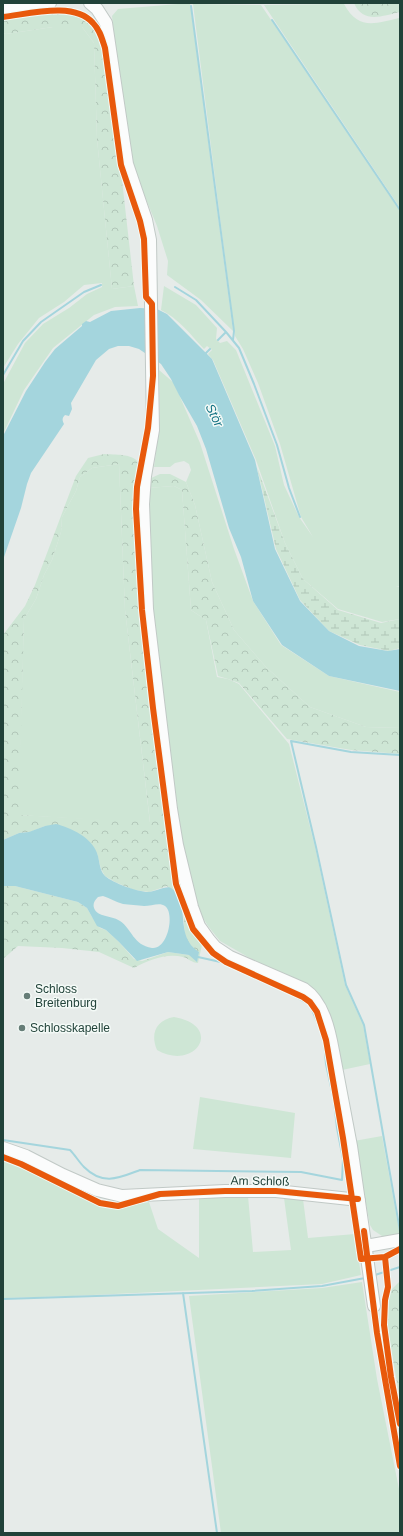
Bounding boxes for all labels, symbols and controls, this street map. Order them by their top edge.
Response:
water label: Stör [203,401,227,430]
place label: Schloss Breitenburg [35,982,97,1010]
marker: Schloss Breitenburg [22,991,32,1001]
place label: Schlosskapelle [30,1021,110,1035]
marker: Schlosskapelle [17,1023,27,1033]
street label: Am Schloß [231,1173,289,1189]

